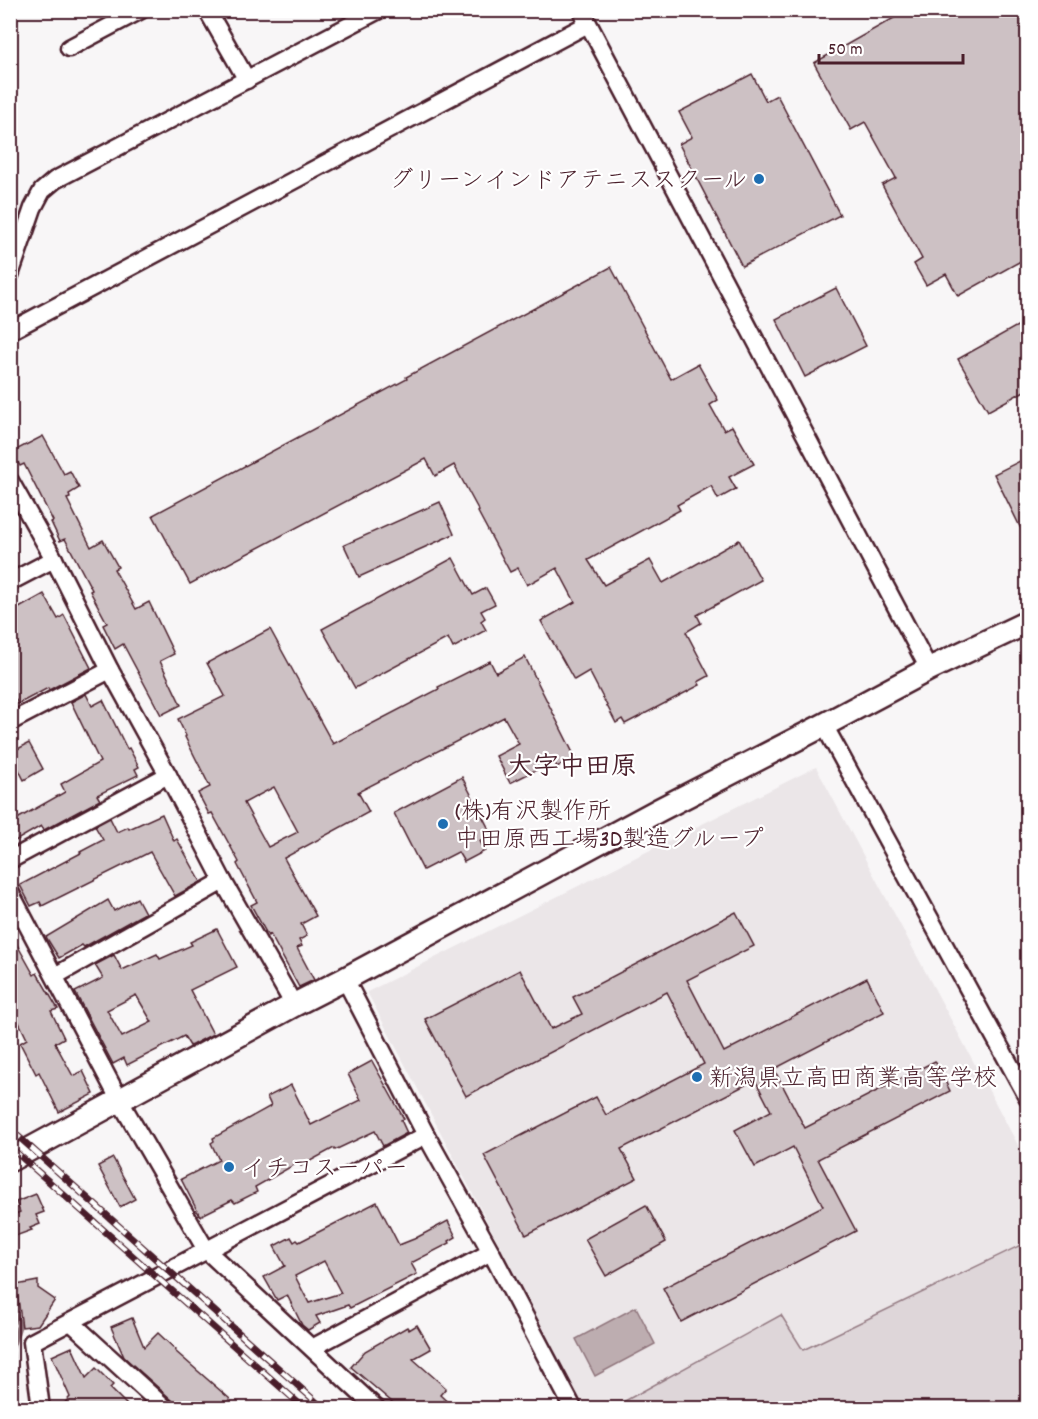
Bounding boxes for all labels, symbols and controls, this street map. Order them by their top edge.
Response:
scale bar [819,27,963,65]
text: 50 m [828,38,863,63]
place label: グリーンインドアテニススクール [389,165,747,199]
marker: グリーンインドアテニススクール [752,172,766,186]
district label: 大字中田原 [507,750,637,787]
place label: (株)有沢製作所 中田原西工場3D製造グループ [455,796,764,858]
marker: (株)有沢製作所 中田原西工場3D製造グループ [436,817,450,831]
place label: 新潟県立高田商業高等学校 [709,1063,997,1097]
marker: 新潟県立高田商業高等学校 [690,1070,704,1084]
place label: イチコスーパー [241,1153,408,1187]
marker: イチコスーパー [222,1160,236,1174]

